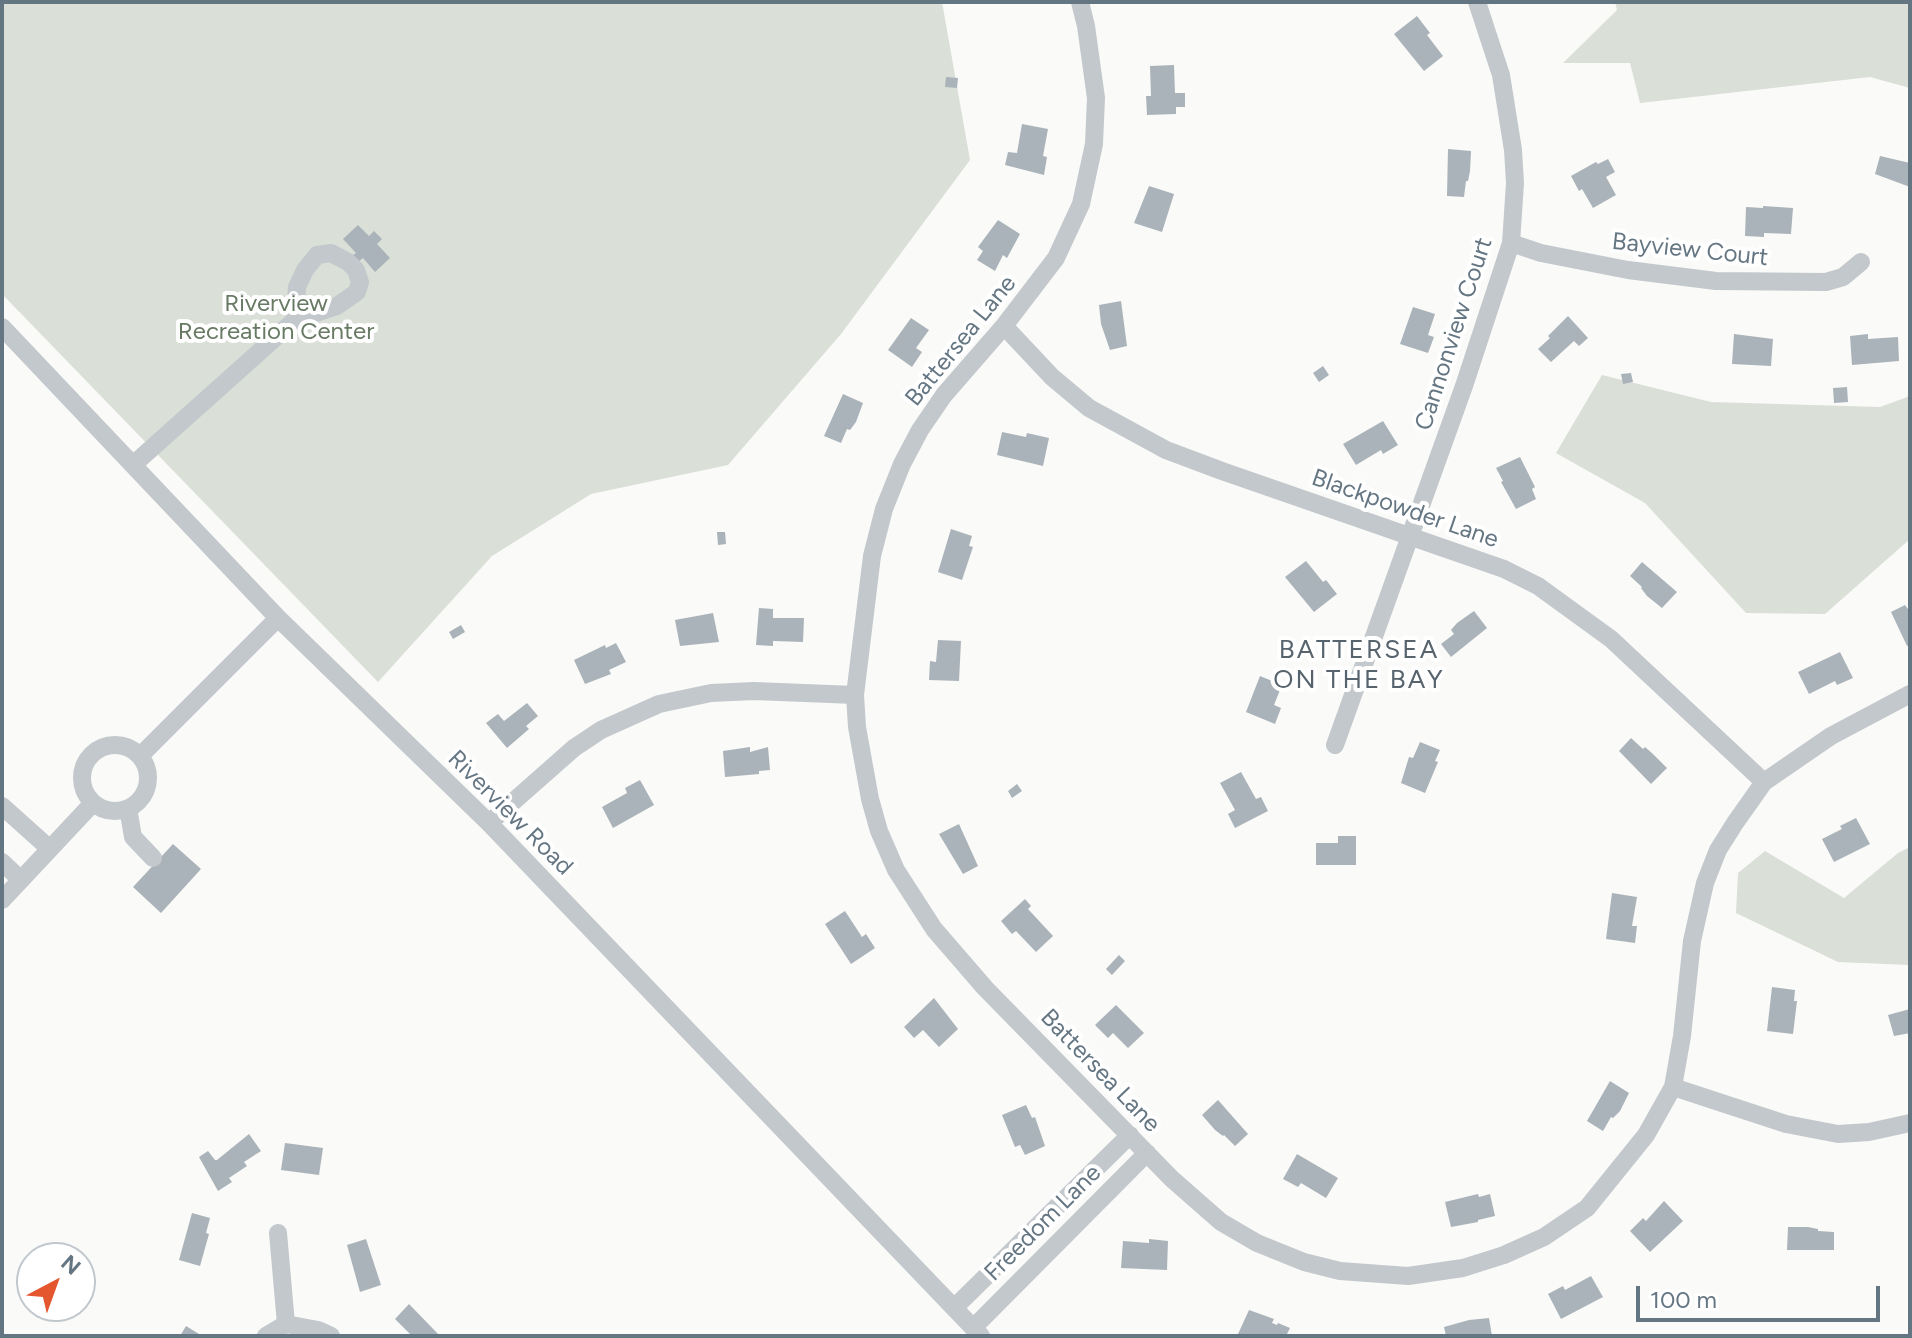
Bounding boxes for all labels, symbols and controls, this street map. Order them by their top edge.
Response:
street label: Bayview Court [1611,227,1769,273]
street label: Cannonview Court [1409,234,1499,434]
street label: Battersea Lane [900,270,1022,412]
park label: Riverview Recreation Center [178,290,374,346]
street label: Blackpowder Lane [1308,464,1502,554]
district label: BATTERSEA ON THE BAY [1273,634,1445,696]
street label: Riverview Road [442,745,578,881]
street label: Battersea Lane [1034,1003,1166,1139]
street label: Freedom Lane [979,1159,1107,1287]
north arrow [16,1242,96,1322]
text: N [55,1249,86,1281]
scale bar [1640,1270,1884,1320]
text: 100 m [1650,1285,1717,1314]

